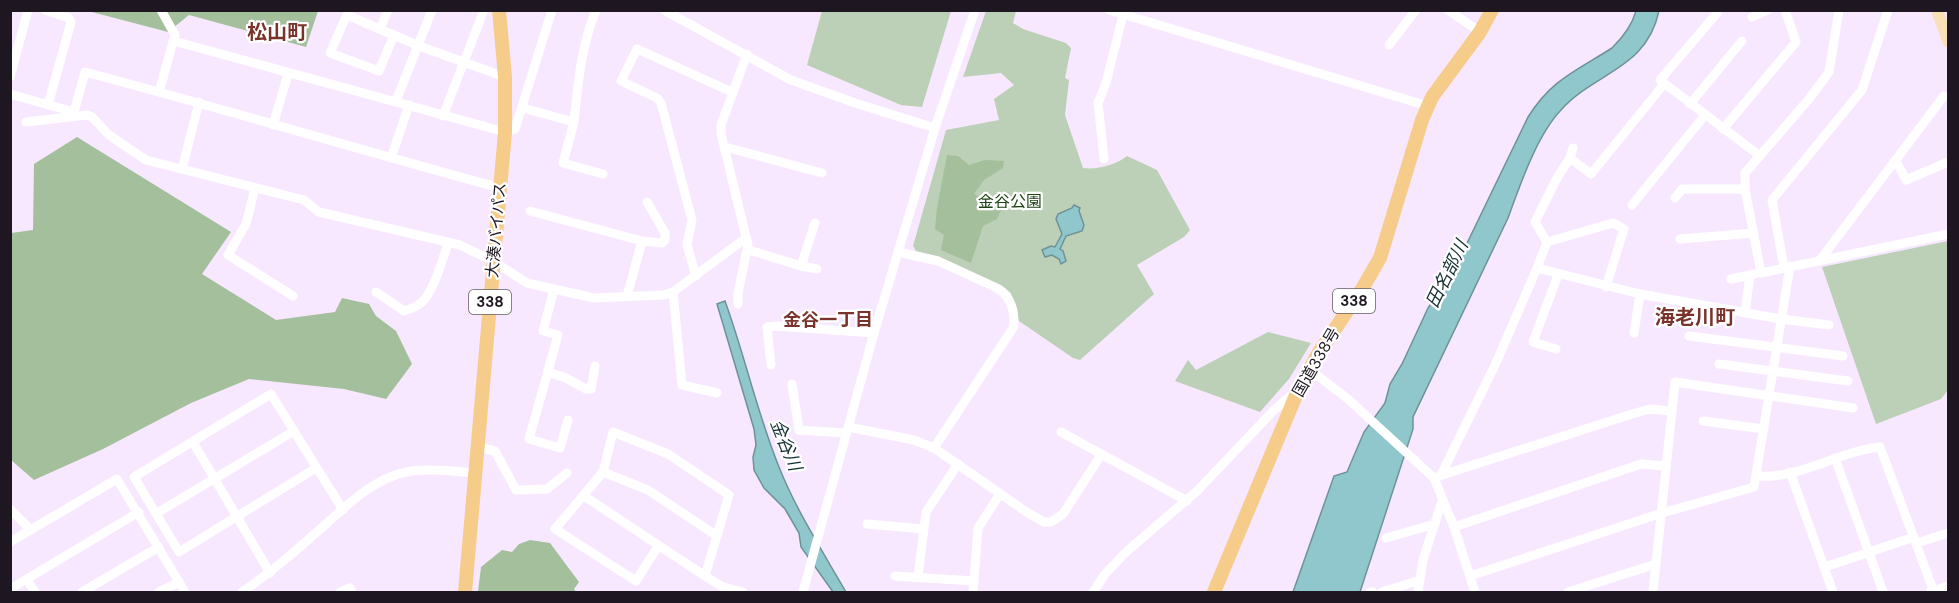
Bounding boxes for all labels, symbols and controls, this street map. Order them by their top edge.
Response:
district label: 松山町 [247,19,307,45]
street label: 大湊バイパス [481,181,511,279]
park label: 金谷公園 [978,191,1042,212]
water label: 田名部川 [1420,235,1474,312]
road number: 338 [1333,289,1375,313]
road number: 338 [469,290,511,314]
district label: 海老川町 [1655,304,1735,330]
district label: 金谷一丁目 [783,308,873,332]
street label: 国道338号 [1288,324,1344,400]
water label: 金谷川 [765,415,808,476]

